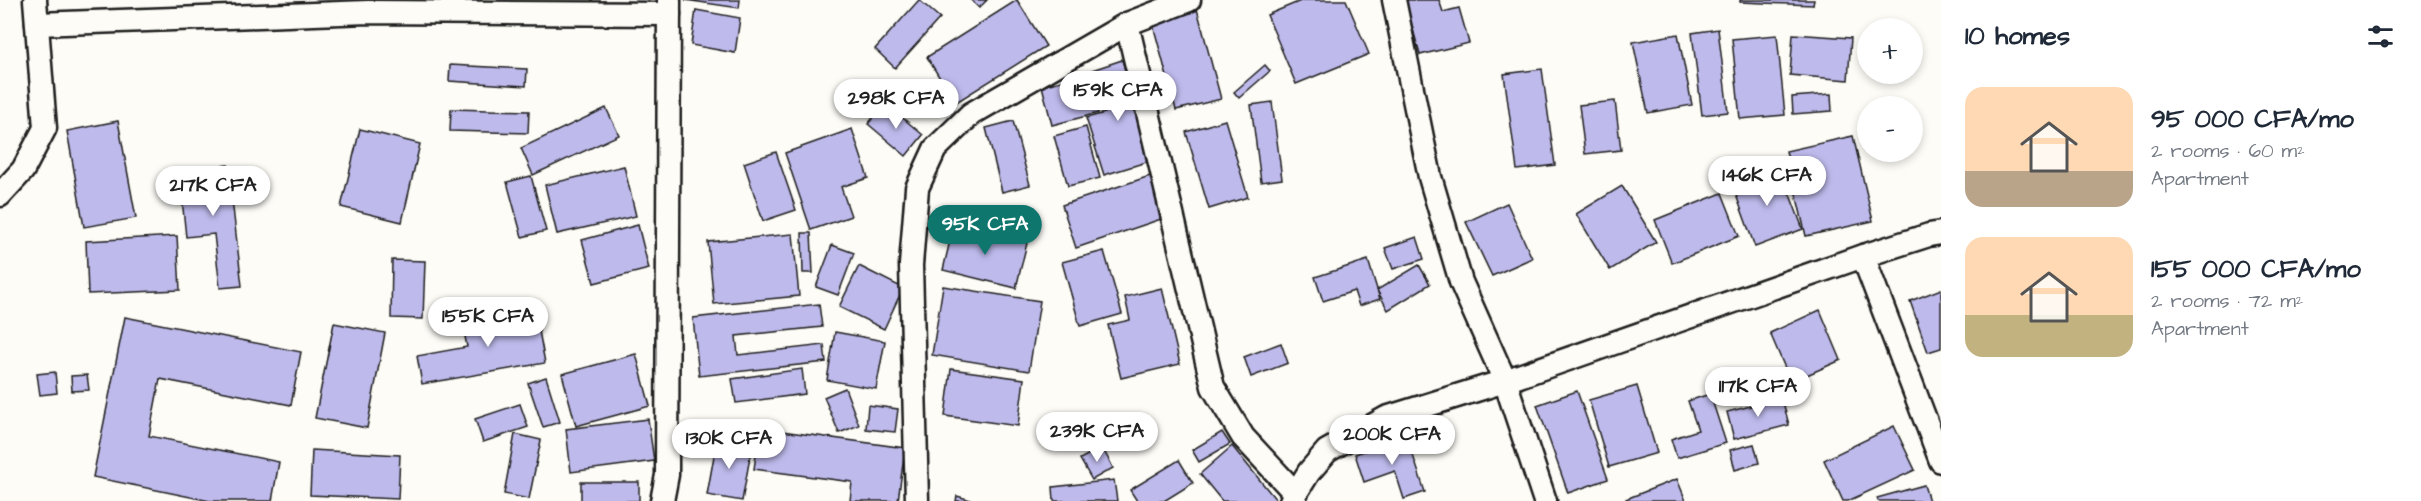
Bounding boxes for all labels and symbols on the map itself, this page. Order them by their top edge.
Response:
pin: 159K CFA [1056,71,1180,122]
pin: 298K CFA [834,79,958,130]
pin: 146K CFA [1705,156,1829,207]
pin: 217K CFA [151,166,275,217]
pin: 95K CFA [930,205,1040,256]
pin: 155K CFA [426,297,550,348]
pin: 117K CFA [1696,367,1820,418]
pin: 239K CFA [1035,412,1159,463]
pin: 200K CFA [1330,415,1454,466]
pin: 130K CFA [667,419,791,470]

